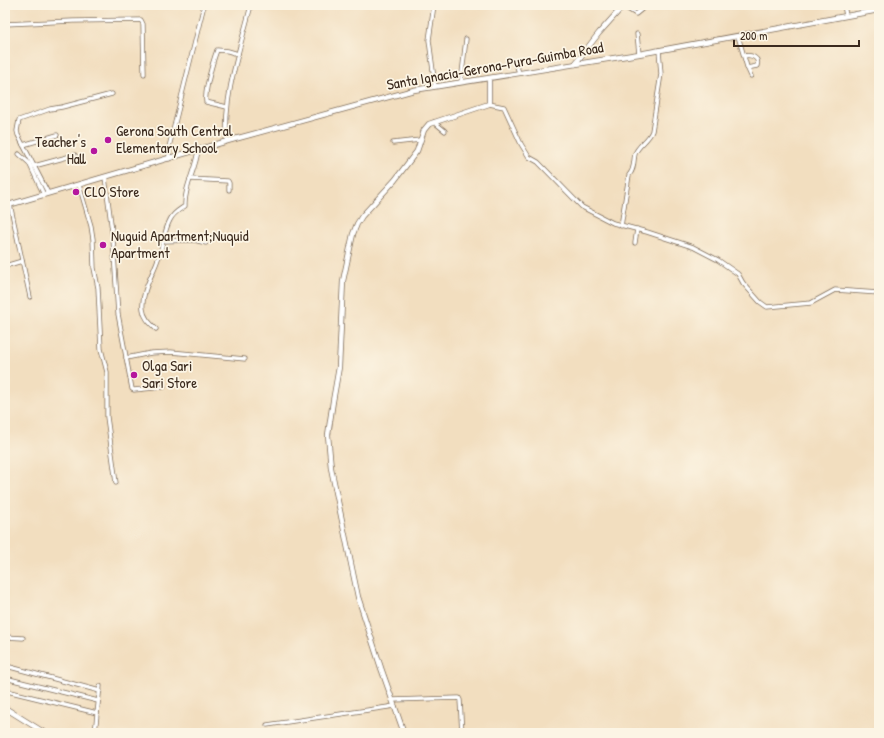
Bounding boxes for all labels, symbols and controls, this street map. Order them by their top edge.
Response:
scale bar [734,22,859,48]
text: 200 m [740,27,767,44]
street label: Santa Ignacia-Gerona-Pura-Guimba Road [385,36,605,95]
place label: Gerona South Central Elementary School [116,120,233,158]
place label: Teacher's Hall [35,131,87,169]
marker: Gerona South Central Elementary School [103,135,113,145]
marker: Teacher's Hall [89,146,99,156]
place label: CLO Store [84,181,139,202]
marker: CLO Store [71,187,81,197]
place label: Nuguid Apartment;Nuquid Apartment [111,225,249,263]
marker: Nuguid Apartment;Nuquid Apartment [98,240,108,250]
place label: Olga Sari Sari Store [142,355,197,393]
marker: Olga Sari Sari Store [129,370,139,380]

